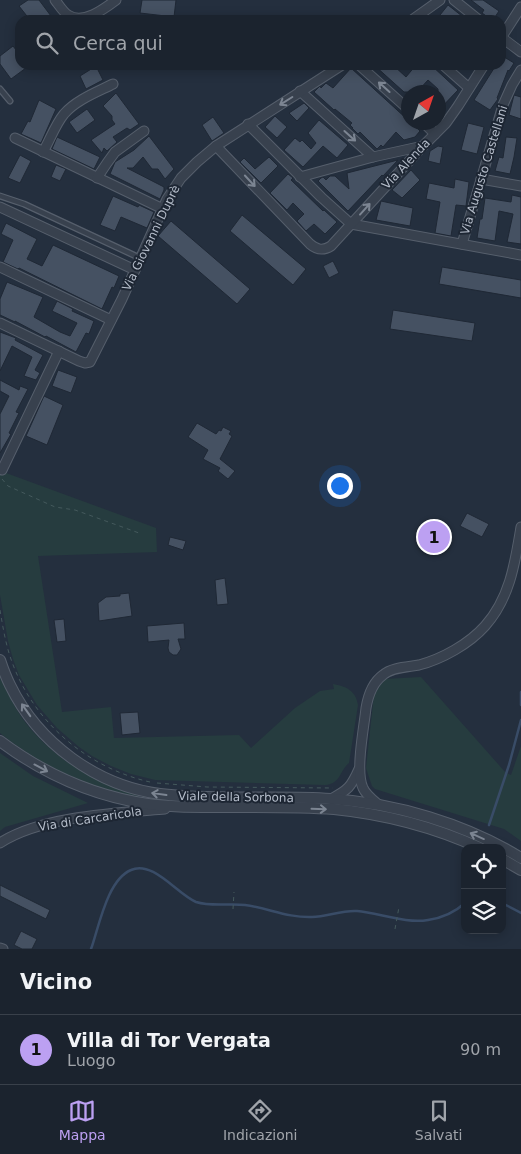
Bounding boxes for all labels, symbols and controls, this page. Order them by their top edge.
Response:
search box [15,15,506,70]
icon: search [33,29,61,57]
text: Cerca qui [73,32,163,54]
one-way arrow [377,81,390,93]
north arrow [401,85,446,130]
one-way arrow [279,96,293,106]
street label: Via Augusto Castellani [458,104,510,236]
one-way arrow [343,130,356,142]
street label: Via Alenda [379,136,433,192]
one-way arrow [244,175,256,188]
street label: Via Giovanni Duprè [119,183,183,293]
one-way arrow [359,202,371,215]
your location [327,473,353,499]
pin: 1 [418,518,450,556]
one-way arrow [21,704,31,718]
one-way arrow [33,764,48,773]
one-way arrow [152,789,168,799]
street label: Viale della Sorbona [178,789,294,805]
street label: Via di Carcaricola [37,804,143,834]
one-way arrow [310,804,327,814]
one-way arrow [470,830,485,840]
map controls [461,844,506,934]
button: locate [461,844,506,889]
button: layers [461,889,506,934]
text: Vicino [20,970,92,994]
text: Villa di Tor Vergata [67,1029,271,1051]
text: 1 [30,1040,42,1059]
text: 90 m [460,1040,501,1059]
text: Luogo [67,1051,116,1070]
tab: Mappa [59,1097,106,1143]
tab: Indicazioni [223,1097,298,1143]
tab: Salvati [415,1097,462,1143]

